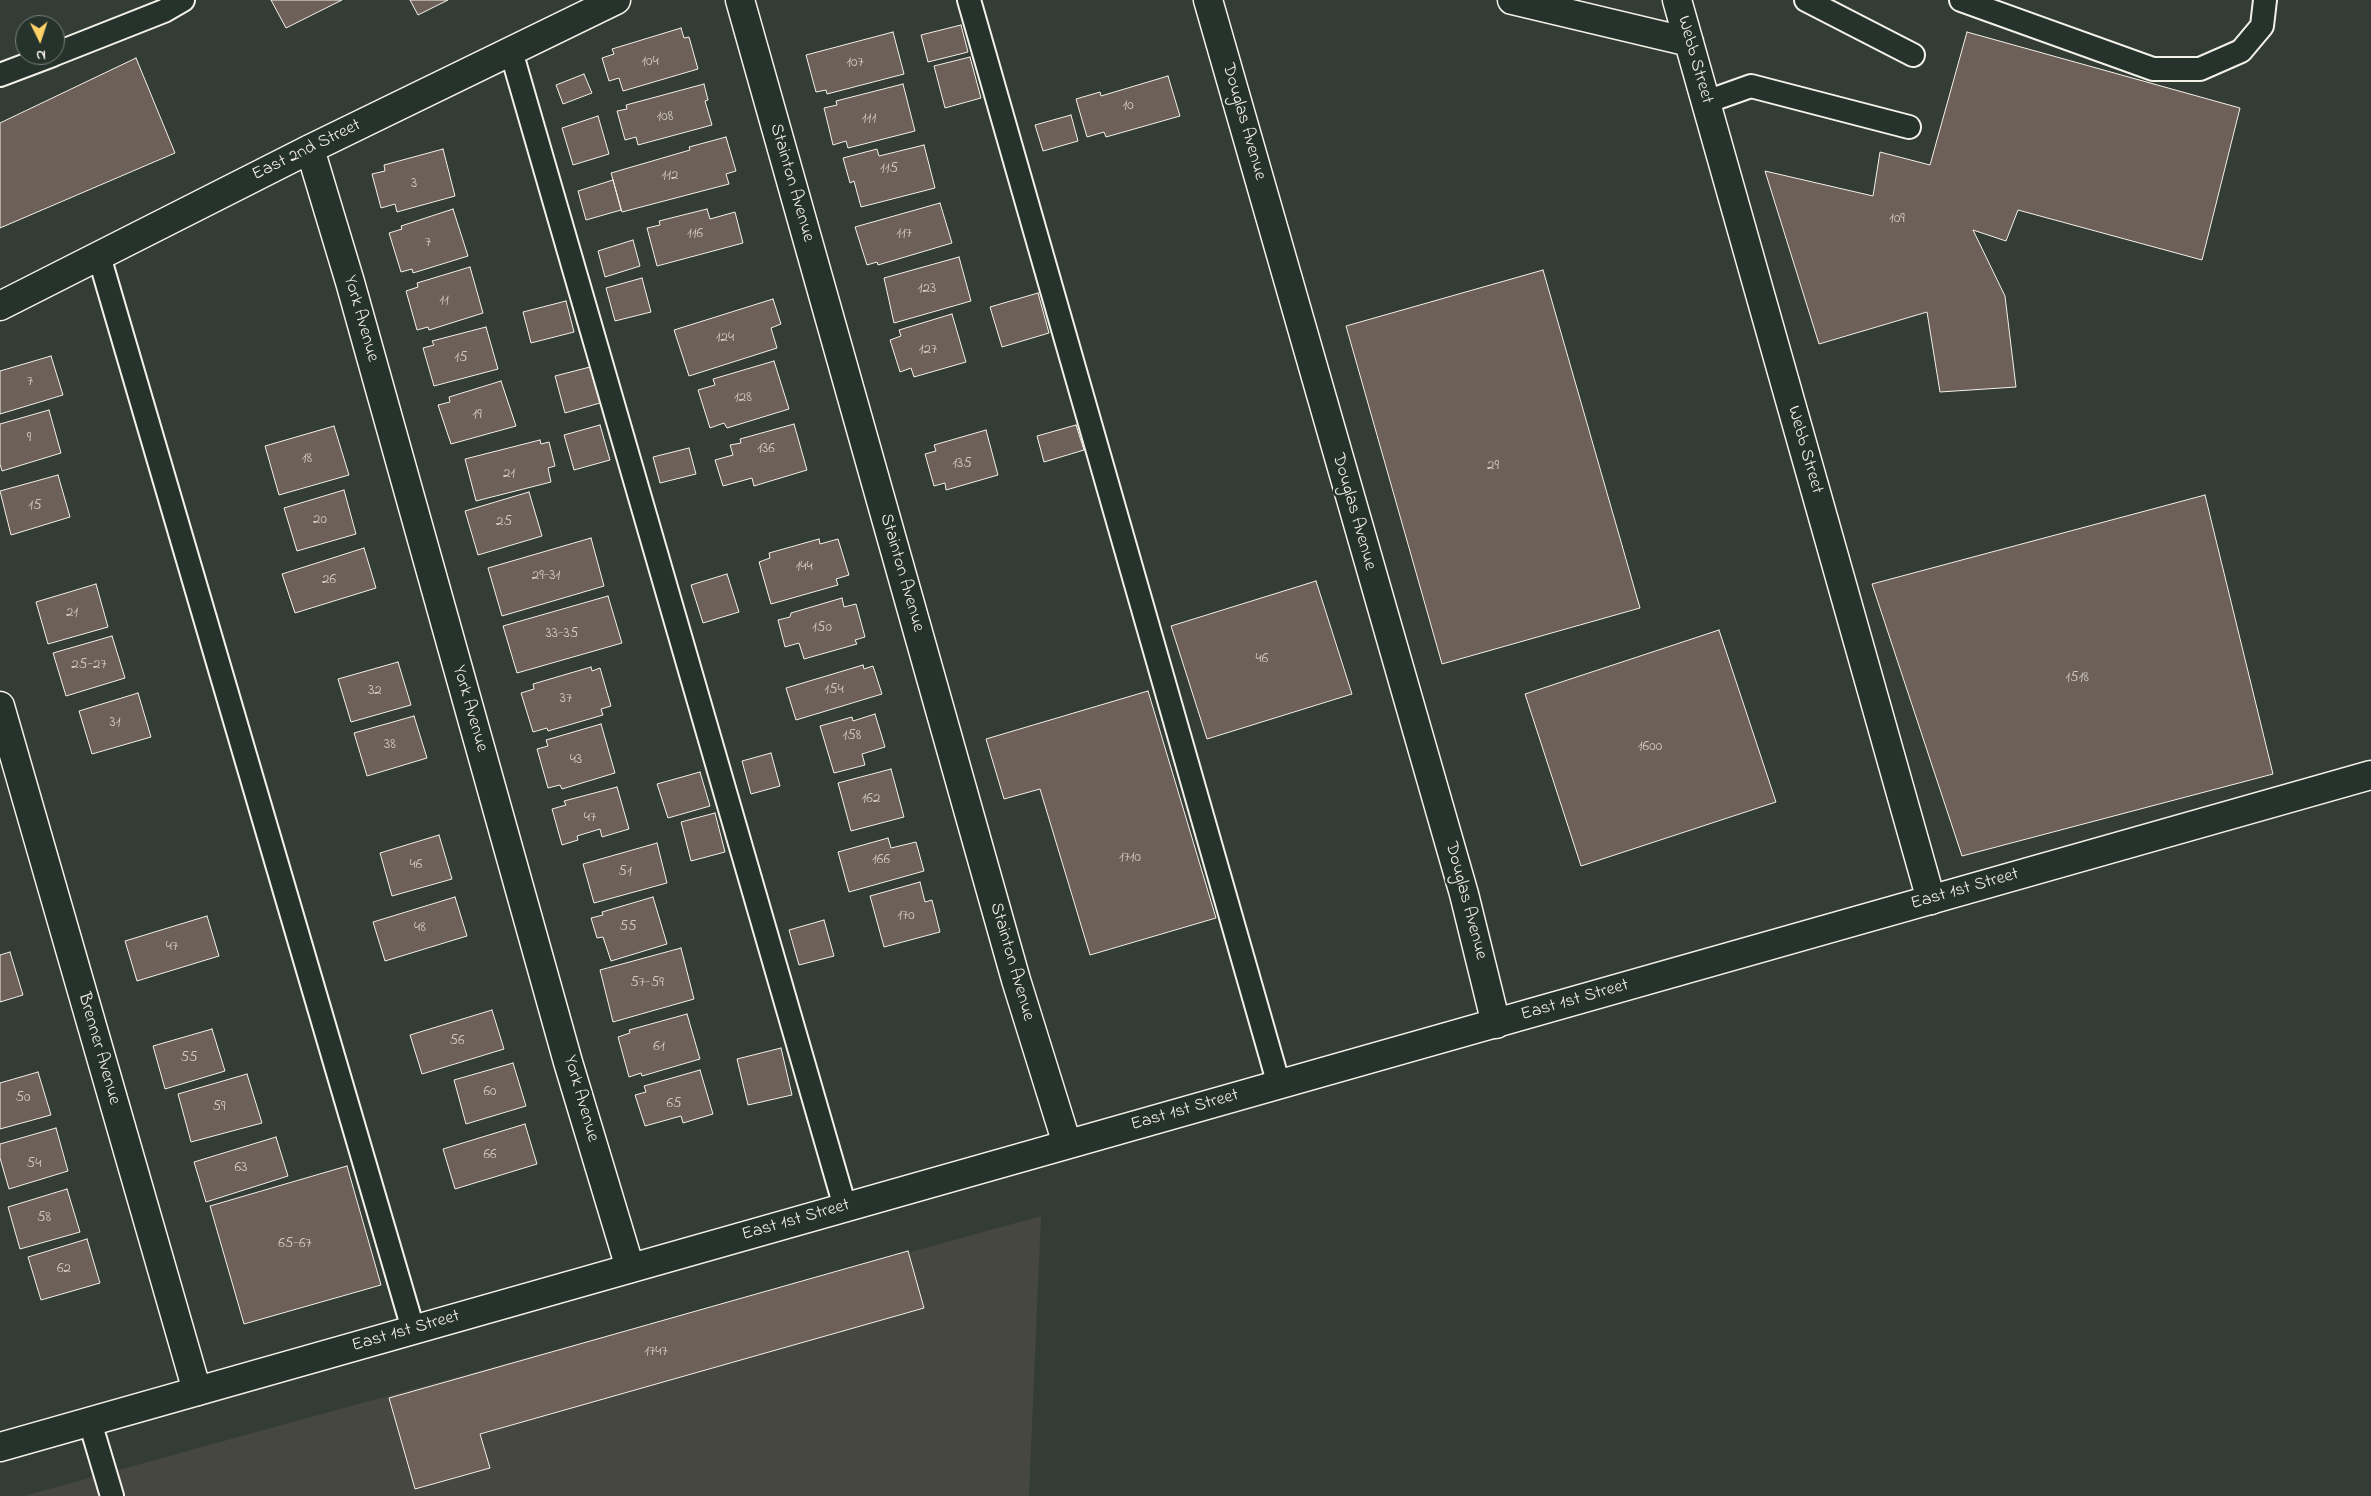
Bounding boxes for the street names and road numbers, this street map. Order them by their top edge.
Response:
street label: Webb Street [1671,14,1717,106]
street label: Douglas Avenue [1216,61,1270,183]
street label: East 2nd Street [249,115,365,187]
street label: Stainton Avenue [764,121,818,245]
street label: York Avenue [337,273,383,365]
street label: Webb Street [1781,404,1827,496]
street label: Douglas Avenue [1326,451,1380,573]
street label: Stainton Avenue [874,511,928,635]
street label: York Avenue [446,663,492,755]
street label: Douglas Avenue [1439,840,1491,962]
street label: East 1st Street [1909,864,2021,916]
street label: Stainton Avenue [984,900,1038,1024]
street label: East 1st Street [1519,975,1631,1027]
street label: Brenner Avenue [72,991,124,1107]
street label: York Avenue [557,1053,603,1145]
street label: East 1st Street [1129,1085,1241,1137]
street label: East 1st Street [740,1195,852,1247]
street label: East 1st Street [350,1306,462,1358]

